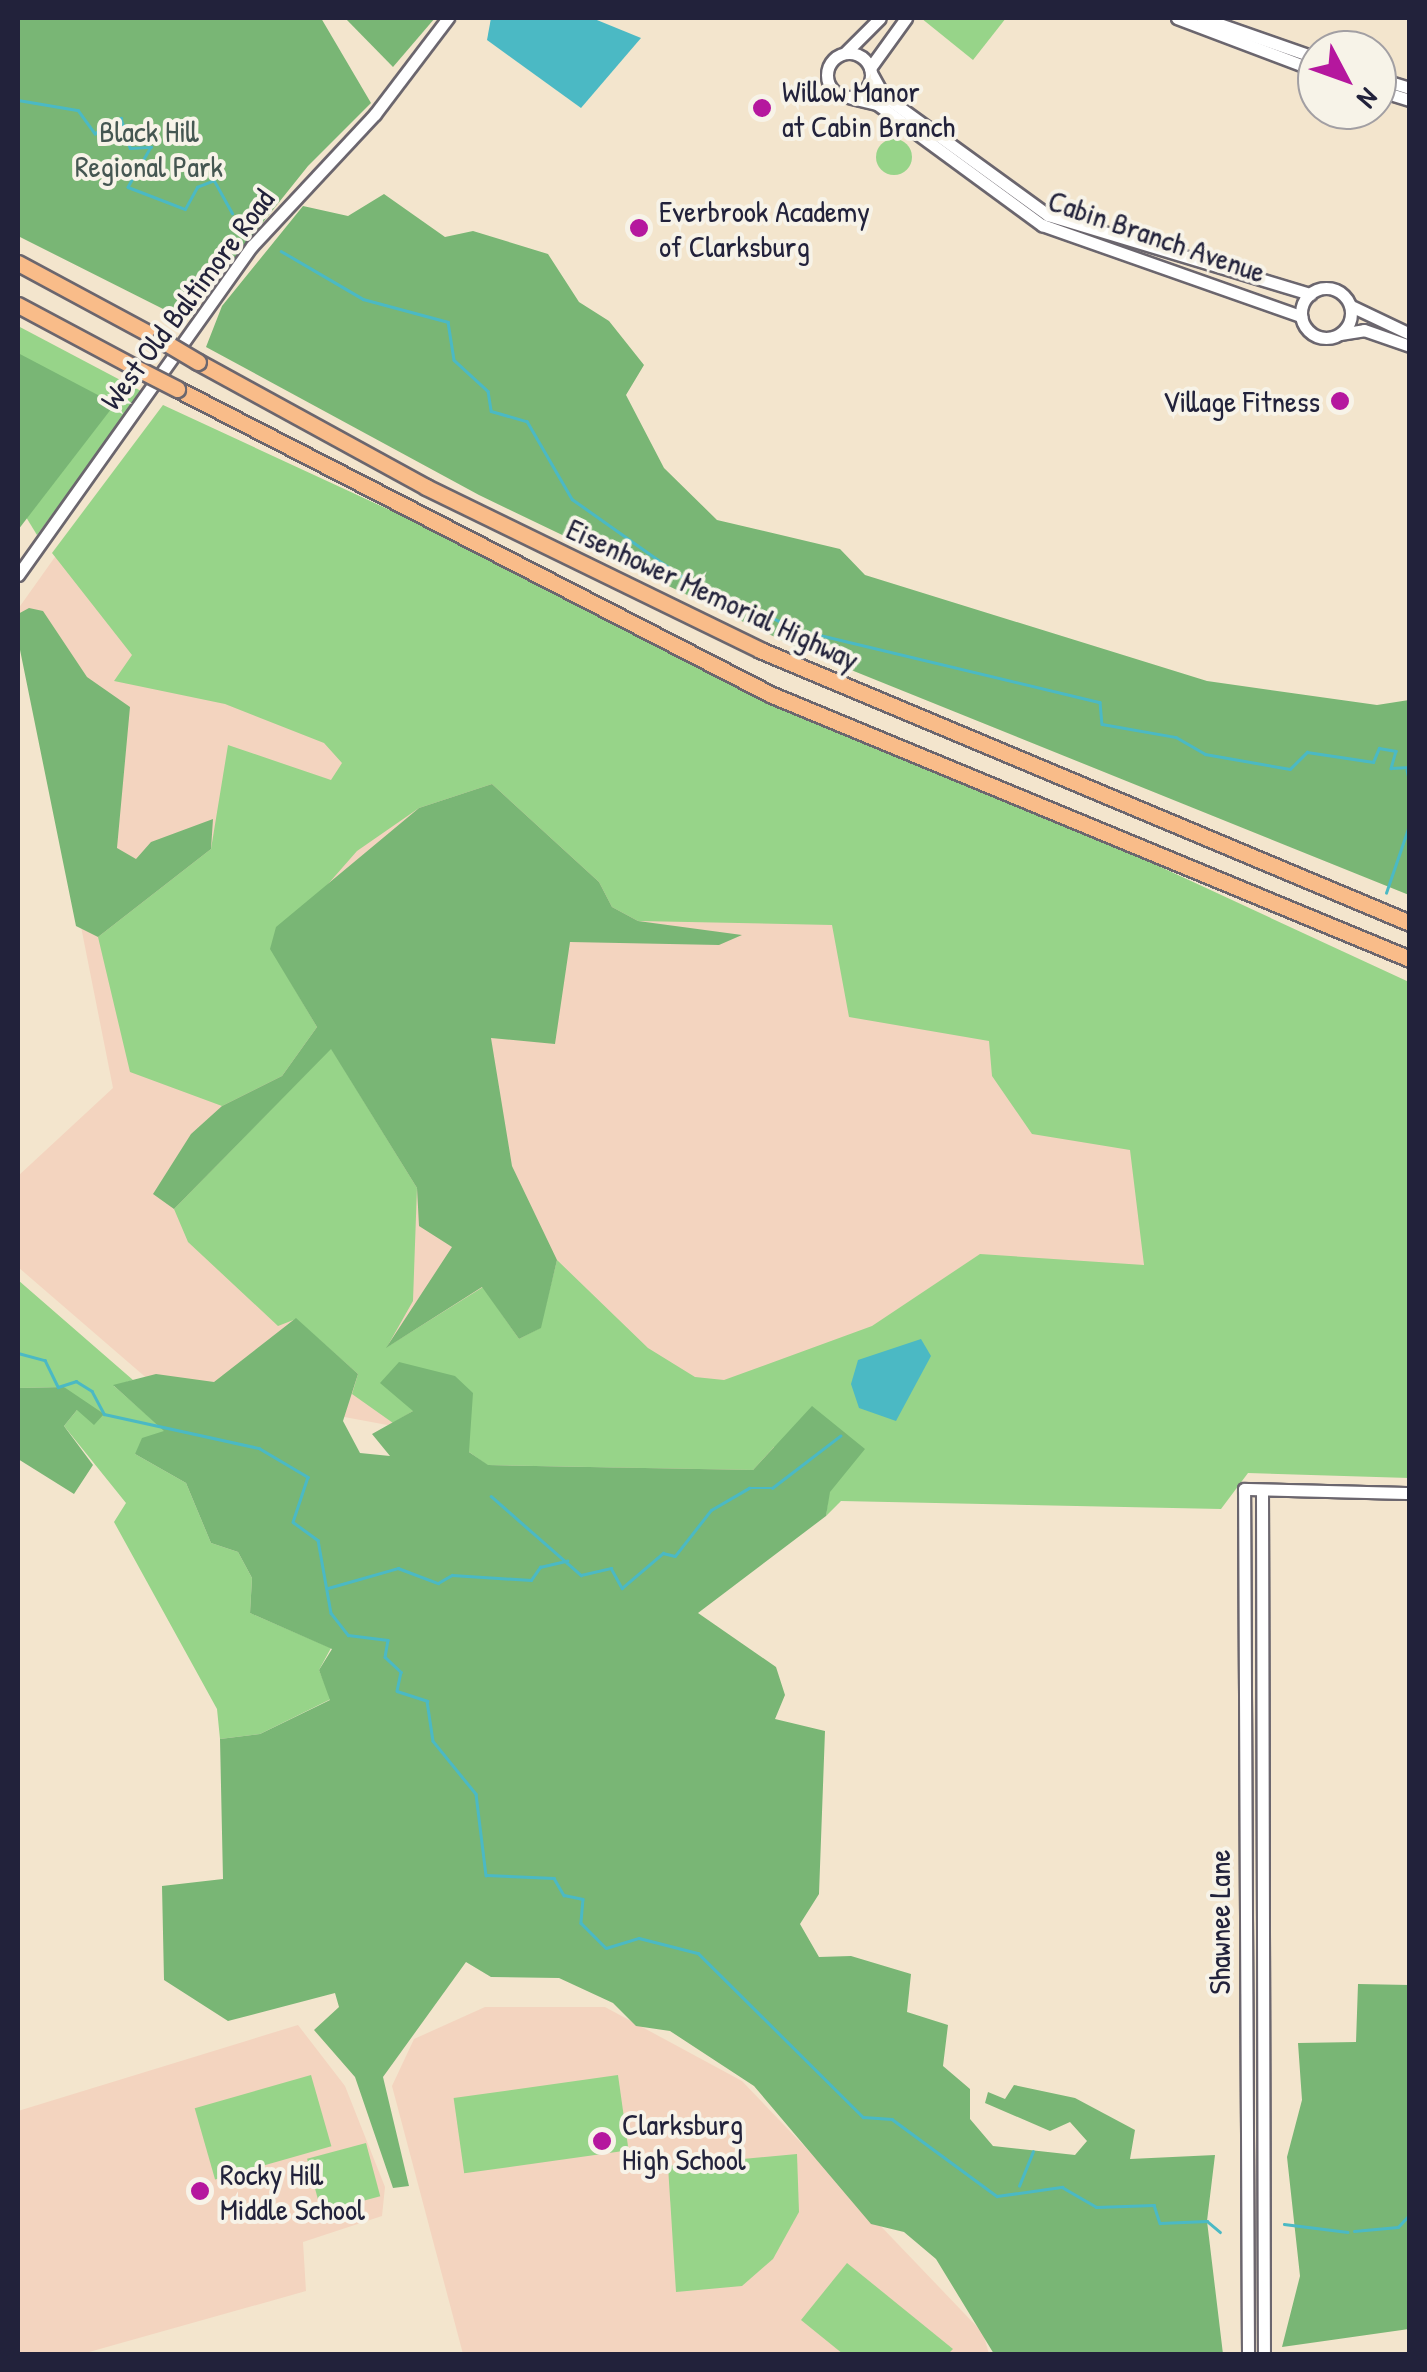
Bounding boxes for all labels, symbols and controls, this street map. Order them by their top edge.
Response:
north arrow [1297,30,1397,130]
place label: Willow Manor at Cabin Branch [782,73,955,144]
text: N [1349,80,1387,116]
marker: Willow Manor at Cabin Branch [751,97,773,119]
park label: Black Hill Regional Park [75,113,223,184]
street label: West Old Baltimore Road [92,182,282,416]
street label: Cabin Branch Avenue [1044,182,1270,290]
place label: Everbrook Academy of Clarksburg [659,193,870,264]
marker: Everbrook Academy of Clarksburg [628,217,650,239]
place label: Village Fitness [1163,383,1320,419]
marker: Village Fitness [1329,390,1351,412]
street label: Eisenhower Memorial Highway [561,510,865,678]
street label: Shawnee Lane [1201,1850,1237,1994]
place label: Clarksburg High School [622,2106,746,2176]
marker: Clarksburg High School [591,2130,613,2152]
place label: Rocky Hill Middle School [220,2156,365,2226]
marker: Rocky Hill Middle School [189,2180,211,2202]

